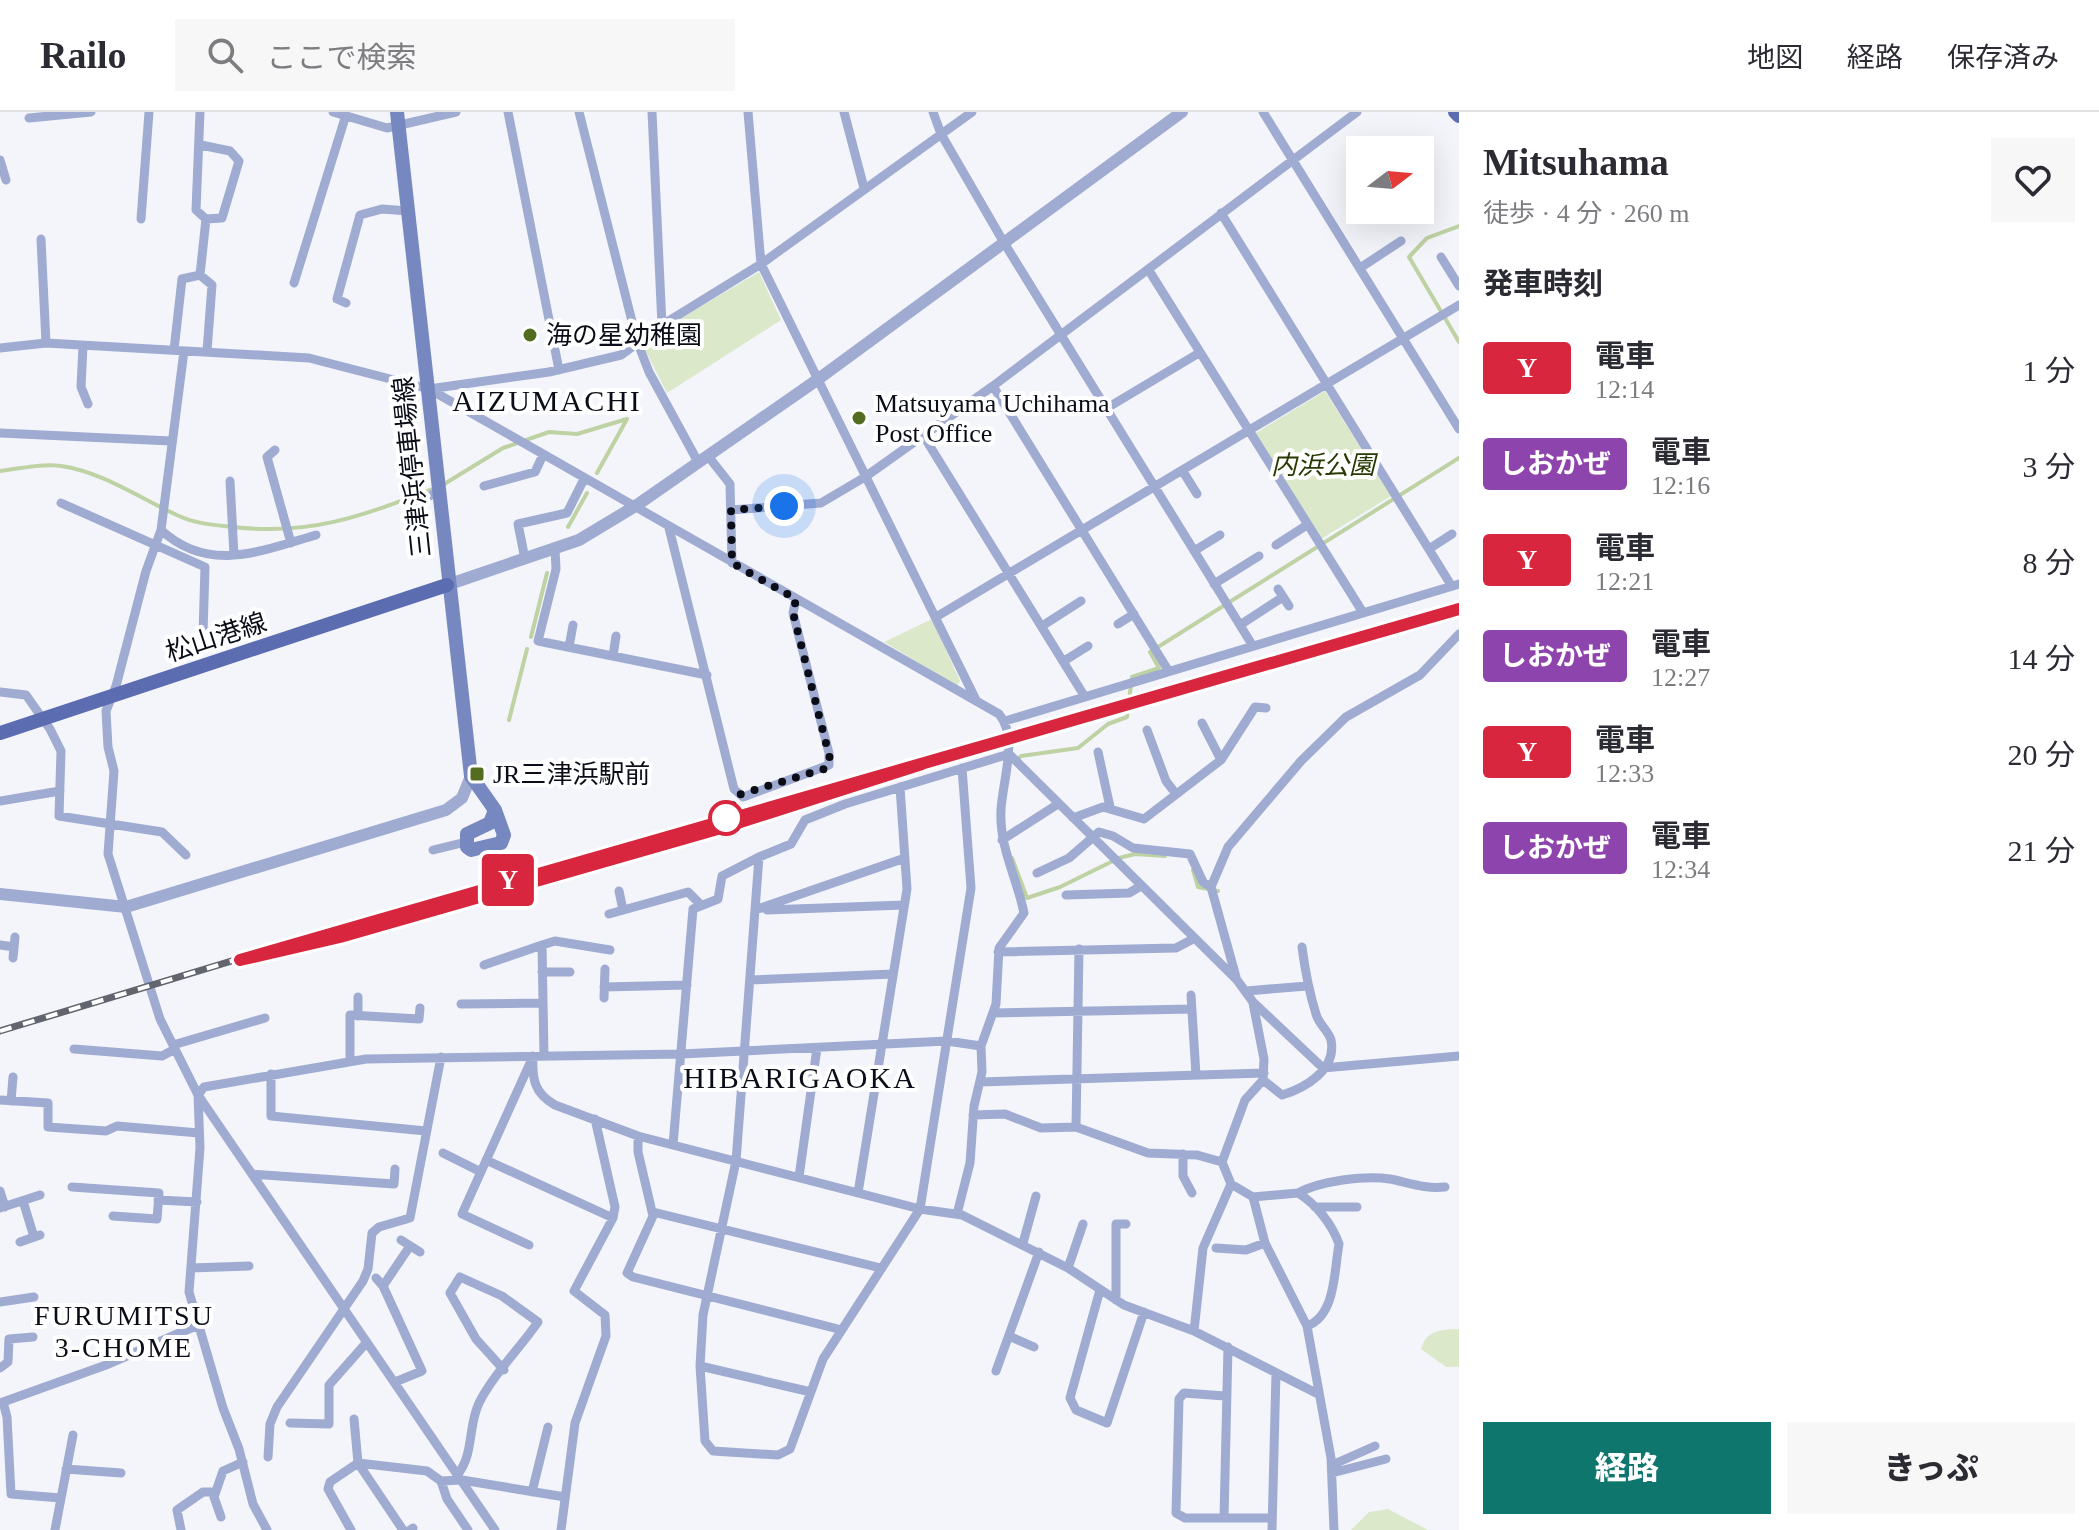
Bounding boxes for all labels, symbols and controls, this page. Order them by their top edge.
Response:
search box [175,19,735,91]
icon: search [203,33,247,77]
text: Railo [40,34,127,76]
text: ここで検索 [267,41,417,74]
text: 地図 [1747,42,1803,73]
text: 経路 [1847,42,1903,73]
text: 保存済み [1947,42,2059,73]
north arrow [1346,136,1434,224]
map controls [1346,136,1434,224]
button: heart [1991,138,2075,222]
text: Mitsuhama [1483,141,1669,183]
text: 徒歩 · 4 分 · 260 m [1483,199,1690,228]
text: 発車時刻 [1483,267,1603,300]
place label: 海の星幼稚園 [546,321,702,350]
marker: 海の星幼稚園 [521,326,539,344]
text: 電車 [1595,339,1655,372]
text: Y [1517,352,1537,383]
text: 1 分 [2023,354,2075,387]
street label: 三津浜停車場線 [389,375,436,559]
text: 12:14 [1595,375,1654,404]
district label: AIZUMACHI [452,384,642,417]
place label: Matsuyama Uchihama Post Office [875,389,1110,448]
marker: Matsuyama Uchihama Post Office [850,409,868,427]
text: 電車 [1651,435,1711,468]
text: しおかぜ [1499,448,1611,479]
text: 3 分 [2023,450,2075,483]
park label: 内浜公園 [1271,451,1379,480]
text: 12:16 [1651,471,1710,500]
your location [764,486,804,526]
text: 電車 [1595,531,1655,564]
text: Y [1517,544,1537,575]
text: 8 分 [2023,546,2075,579]
text: 12:21 [1595,567,1654,596]
street label: 松山港線 [162,608,270,667]
text: 電車 [1651,627,1711,660]
text: しおかぜ [1499,640,1611,671]
text: 14 分 [2008,642,2075,675]
text: 12:27 [1651,663,1710,692]
text: 電車 [1595,723,1655,756]
text: Y [1517,736,1537,767]
text: 20 分 [2008,738,2075,771]
text: 12:33 [1595,759,1654,788]
place label: JR三津浜駅前 [493,760,650,789]
marker: JR三津浜駅前 [468,765,486,783]
unlabelled marker [709,801,743,835]
text: 電車 [1651,819,1711,852]
text: しおかぜ [1499,832,1611,863]
text: 21 分 [2008,834,2075,867]
line badge: Y [482,854,534,906]
text: 12:34 [1651,855,1710,884]
text: Y [498,864,518,895]
district label: HIBARIGAOKA [683,1061,917,1094]
district label: FURUMITSU 3-CHOME [34,1300,214,1363]
button: 経路 [1483,1422,1771,1514]
button: きっぷ [1787,1422,2075,1514]

